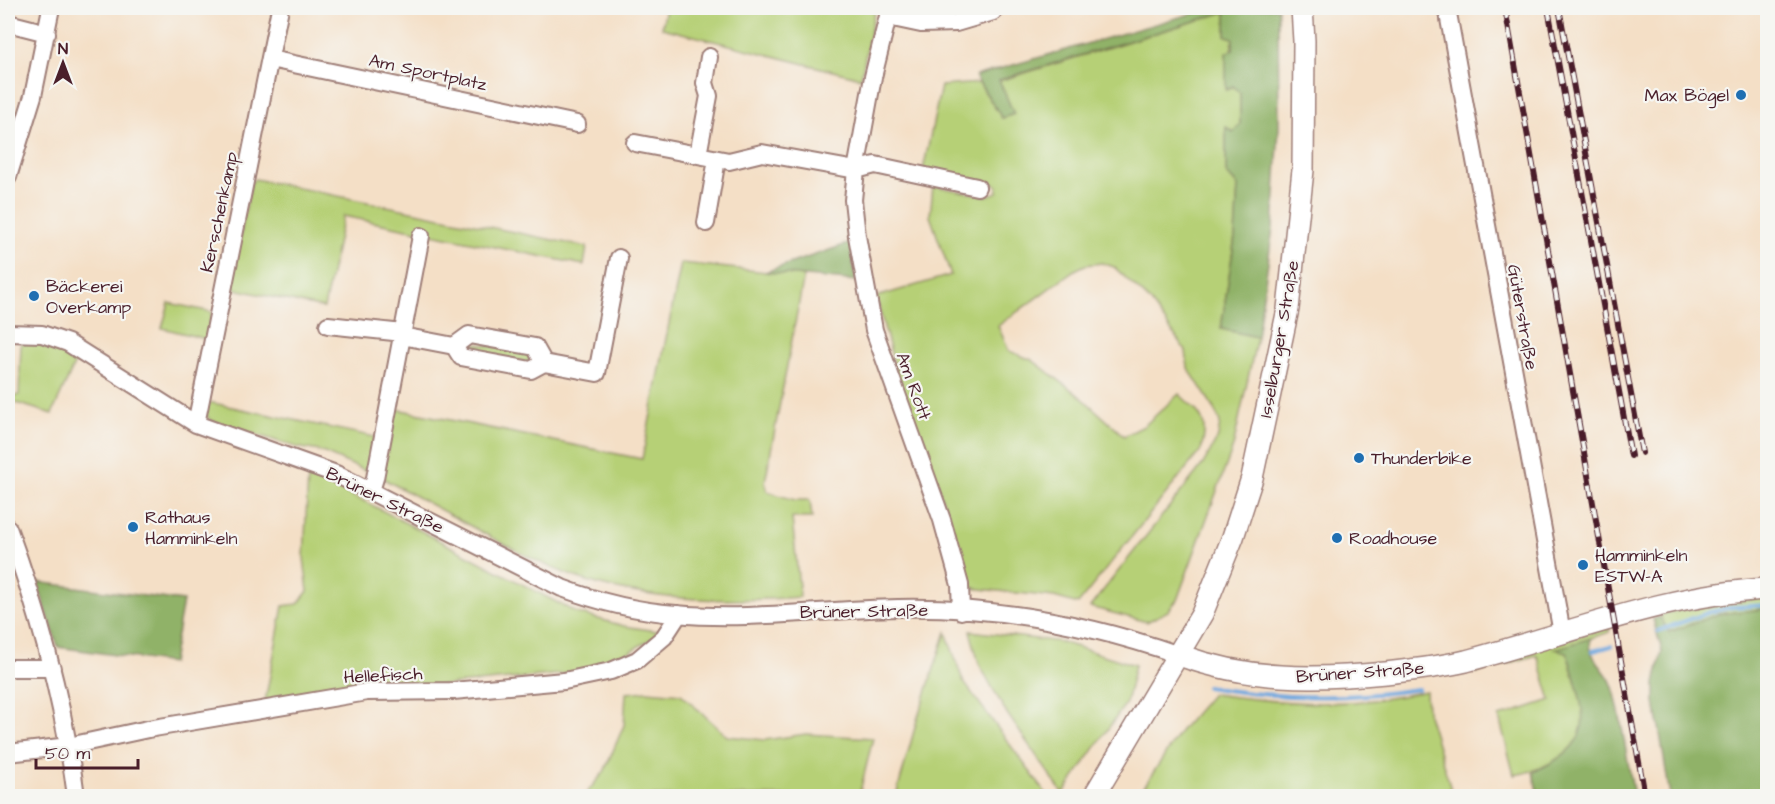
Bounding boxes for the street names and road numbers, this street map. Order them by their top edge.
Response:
street label: Am Sportplatz [367,48,489,97]
street label: Kerschenkamp [194,149,244,275]
street label: Isselburger Straße [1253,258,1307,420]
street label: Güterstraße [1501,262,1544,372]
street label: Am Rott [890,349,938,424]
street label: Brüner Straße [322,461,448,540]
street label: Brüner Straße [800,598,929,625]
street label: Brüner Straße [1295,656,1425,689]
street label: Hellefisch [343,661,423,690]

